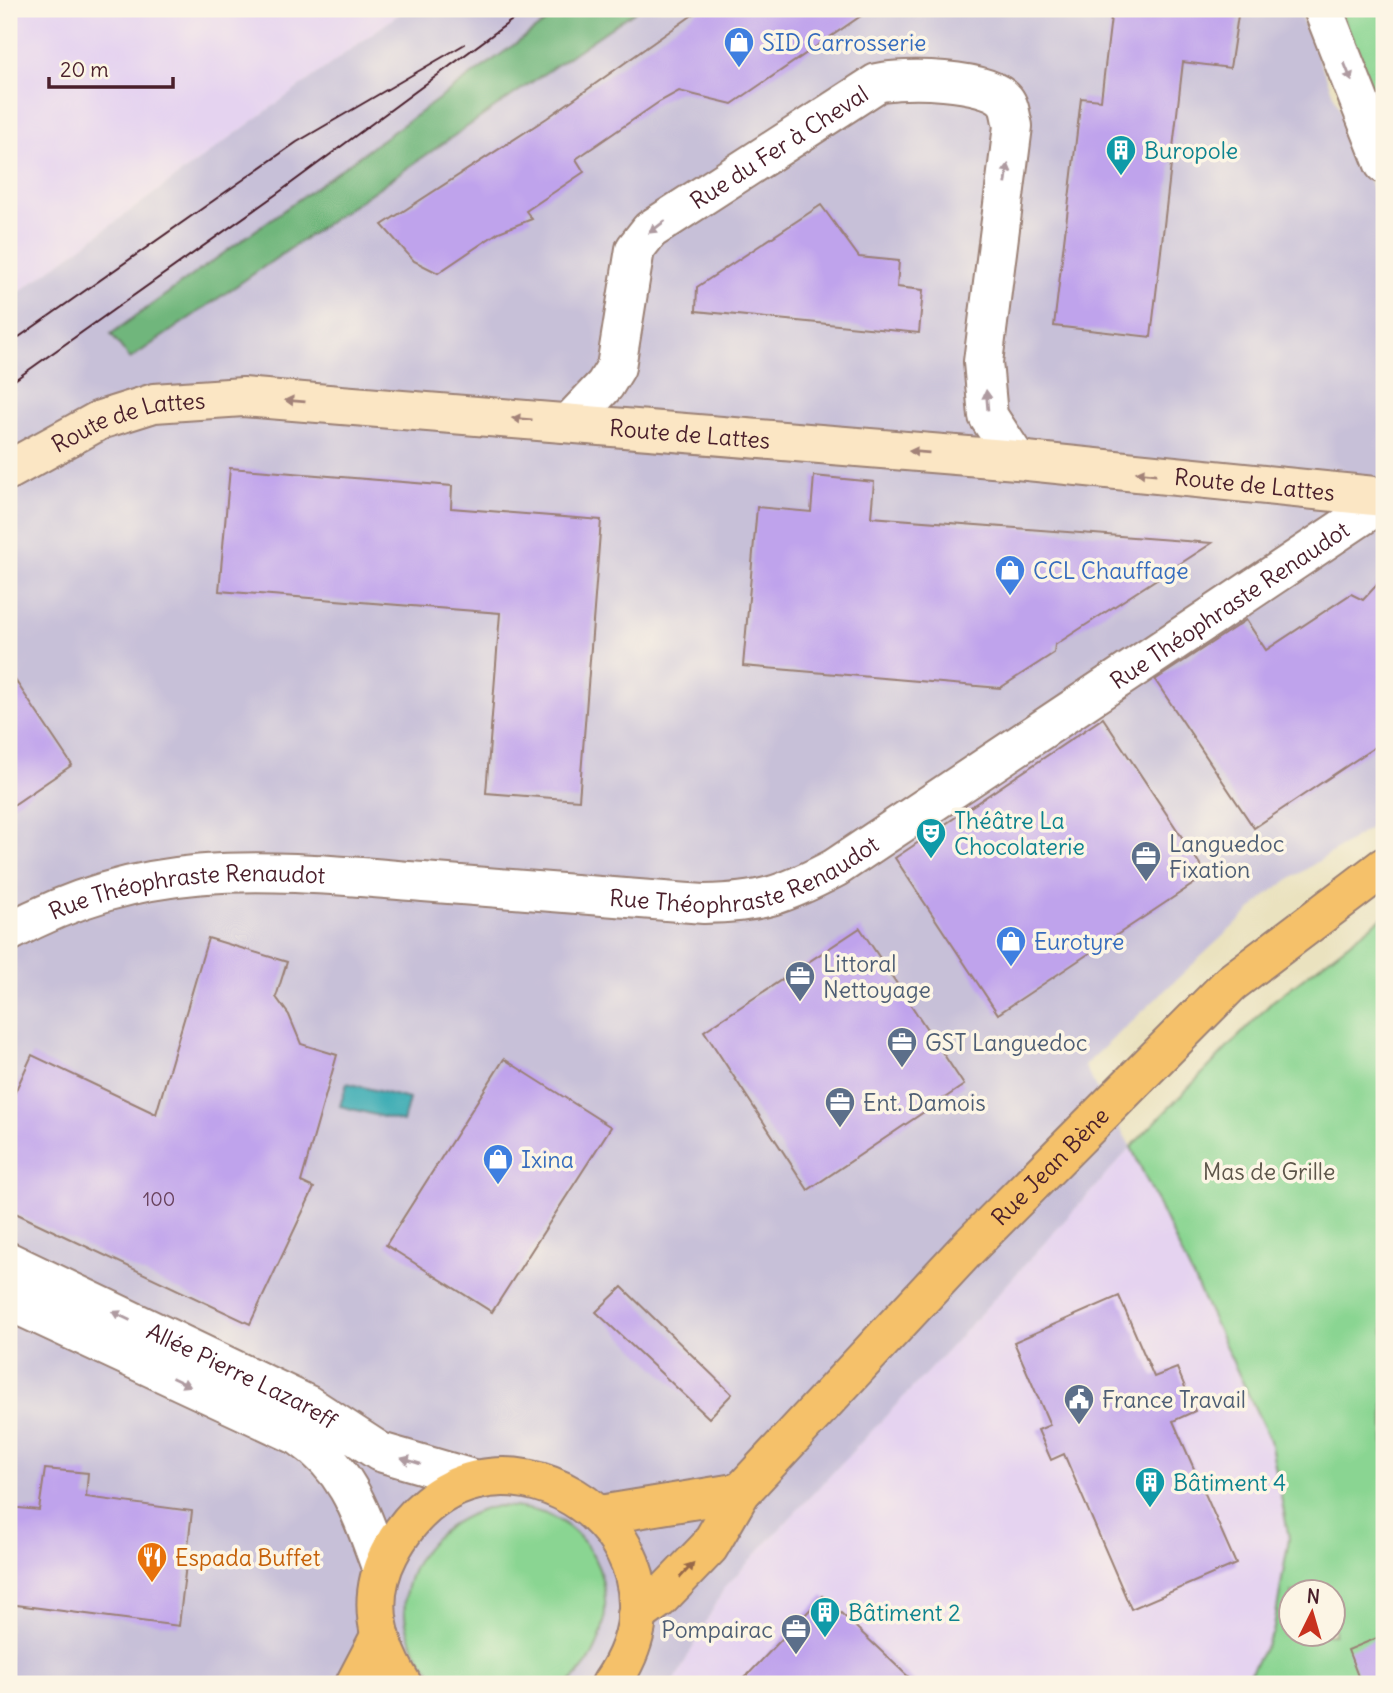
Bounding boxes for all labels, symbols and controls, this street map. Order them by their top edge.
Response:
shop icon: SID Carrosserie [722,25,756,69]
place label: SID Carrosserie [762,28,926,57]
scale bar [49,46,173,90]
text: 20 m [60,56,109,83]
one-way arrow [1342,62,1353,83]
street label: Rue du Fer à Cheval [684,79,873,215]
building icon: Buropole [1104,133,1138,177]
place label: Buropole [1144,136,1238,165]
one-way arrow [1001,163,1012,185]
one-way arrow [648,220,666,234]
street label: Route de Lattes [46,385,206,458]
one-way arrow [981,389,992,411]
one-way arrow [284,395,306,406]
street label: Route de Lattes [608,412,771,454]
one-way arrow [510,413,532,424]
one-way arrow [908,446,930,457]
street label: Route de Lattes [1173,461,1336,506]
one-way arrow [1135,467,1157,478]
street label: Rue Théophraste Renaudot [1104,514,1354,695]
shop icon: CCL Chauffage [993,553,1027,597]
place label: CCL Chauffage [1033,556,1189,585]
place label: Théâtre La Chocolaterie [954,806,1085,861]
theatre icon: Théâtre La Chocolaterie [914,816,948,860]
street label: Rue Théophraste Renaudot [608,829,884,919]
place label: Languedoc Fixation [1169,829,1285,884]
office icon: Languedoc Fixation [1129,839,1163,883]
street label: Rue Théophraste Renaudot [44,858,326,925]
shop icon: Eurotyre [994,924,1028,968]
place label: Eurotyre [1034,927,1124,956]
place label: Littoral Nettoyage [823,949,931,1004]
office icon: Littoral Nettoyage [783,959,817,1003]
office icon: GST Languedoc [885,1025,919,1069]
place label: GST Languedoc [925,1028,1087,1057]
office icon: Ent. Damois [823,1085,857,1129]
place label: Ent. Damois [863,1088,986,1117]
street label: Rue Jean Bène [985,1101,1114,1231]
shop icon: Ixina [481,1142,515,1186]
place label: Ixina [521,1145,574,1174]
park label: Mas de Grille [1203,1157,1335,1186]
house number: 100 [143,1187,175,1211]
one-way arrow [110,1310,131,1321]
street label: Allée Pierre Lazareff [142,1316,343,1435]
one-way arrow [171,1377,192,1388]
public building icon: France Travail [1062,1382,1096,1426]
place label: France Travail [1102,1385,1246,1414]
one-way arrow [400,1455,421,1465]
building icon: Bâtiment 4 [1133,1465,1167,1509]
place label: Bâtiment 4 [1173,1468,1286,1497]
restaurant icon: Espada Buffet [135,1540,169,1584]
place label: Espada Buffet [175,1543,321,1572]
one-way arrow [679,1562,695,1579]
north arrow [1278,1578,1348,1648]
text: N [1306,1584,1321,1609]
building icon: Bâtiment 2 [808,1595,842,1639]
place label: Bâtiment 2 [848,1598,961,1627]
office icon: Pompairac [779,1612,813,1656]
place label: Pompairac [661,1615,773,1644]

